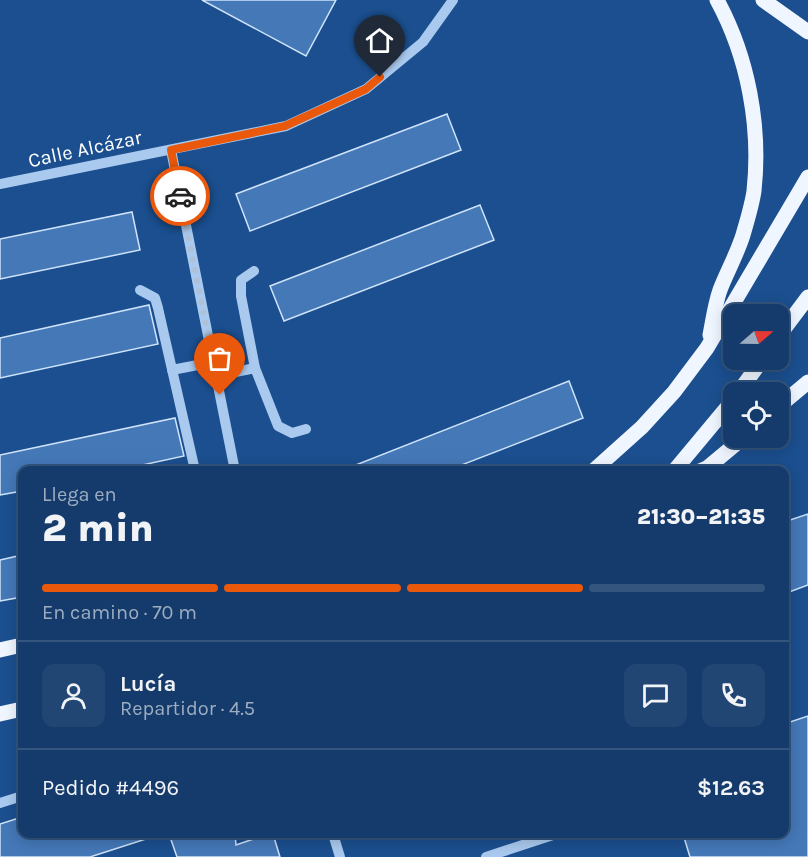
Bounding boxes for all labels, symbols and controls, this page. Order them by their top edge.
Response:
pin [354,15,405,77]
icon: home [363,24,396,57]
street label: Calle Alcázar [26,126,145,172]
courier [150,166,210,226]
icon: car [164,180,197,213]
north arrow [723,304,789,370]
map controls [723,304,789,448]
pin [194,333,245,395]
icon: bag [203,342,236,375]
button: locate [723,382,789,448]
text: Llega en [42,483,117,506]
text: 21:30–21:35 [637,504,765,530]
text: 2 min [42,505,154,551]
text: En camino · 70 m [42,601,197,624]
button: person [42,664,105,727]
button: chat [624,664,687,727]
button: phone [702,664,765,727]
text: Lucía [120,671,176,697]
text: Repartidor · 4.5 [120,697,255,720]
text: Pedido #4496 [42,775,179,801]
text: $12.63 [697,775,765,801]

